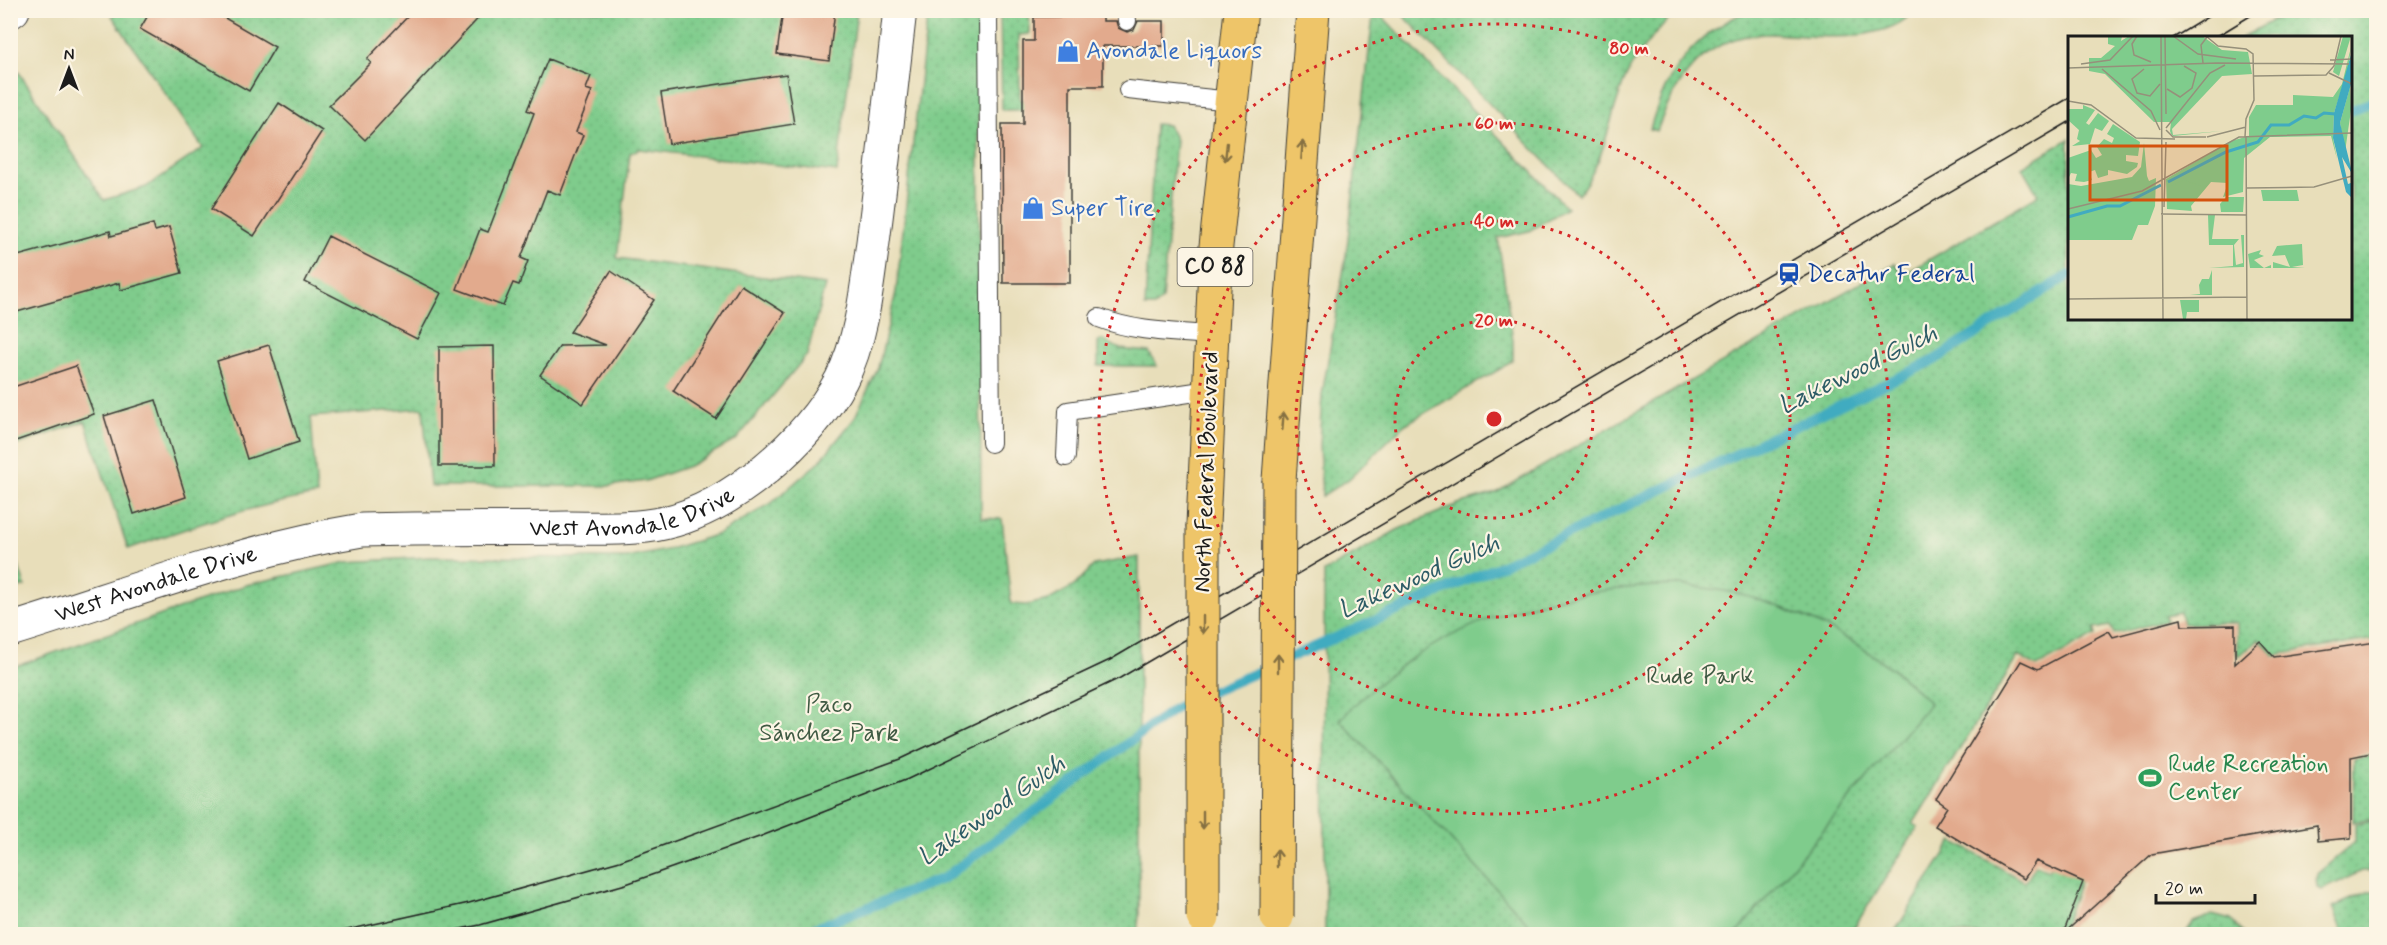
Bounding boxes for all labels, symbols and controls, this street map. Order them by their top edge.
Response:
place label: Avondale Liquors [1086,36,1263,67]
inset map [2068,36,2351,320]
text: 80 m [1609,37,1649,61]
shop icon: Avondale Liquors [1055,38,1081,64]
north arrow [39,39,99,99]
text: N [64,45,74,66]
text: 60 m [1475,112,1513,136]
one-way arrow [1297,141,1308,161]
one-way arrow [1220,142,1231,162]
place label: Super Tire [1051,193,1155,224]
shop icon: Super Tire [1020,195,1046,221]
text: 40 m [1474,210,1514,234]
road number: CO 88 [1178,248,1252,286]
place label: Decatur Federal [1807,259,1975,290]
station icon: Decatur Federal [1776,261,1802,287]
text: 20 m [1475,309,1513,333]
water label: Lakewood Gulch [1773,317,1943,423]
street label: North Federal Boulevard [1187,351,1227,593]
centre of rings [1484,409,1504,429]
one-way arrow [1277,412,1288,432]
street label: West Avondale Drive [529,479,741,544]
water label: Lakewood Gulch [1333,526,1505,628]
street label: West Avondale Drive [51,538,261,630]
one-way arrow [1197,615,1209,635]
one-way arrow [1272,654,1284,674]
park label: Rude Park [1646,661,1754,692]
park label: Paco Sánchez Park [759,690,899,749]
water label: Lakewood Gulch [912,748,1072,874]
place label: Rude Recreation Center [2168,749,2329,808]
sports icon: Rude Recreation Center [2137,765,2163,791]
one-way arrow [1197,810,1209,830]
one-way arrow [1271,849,1283,869]
scale bar [2156,867,2255,905]
text: 20 m [2165,877,2203,901]

